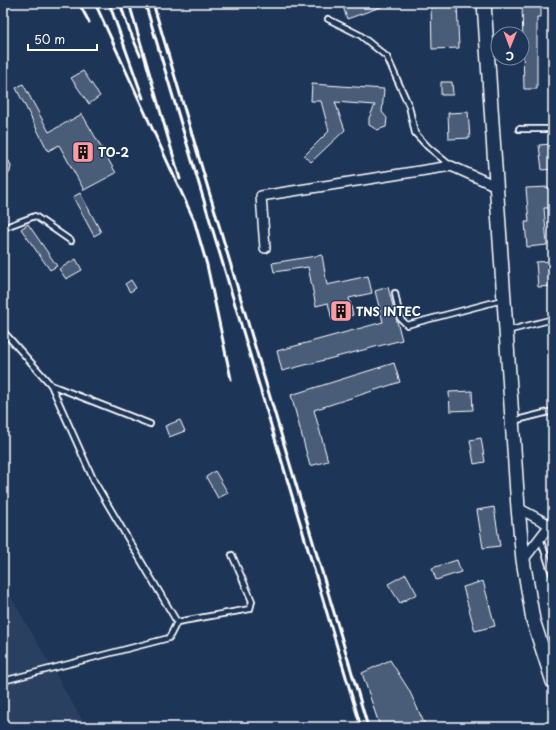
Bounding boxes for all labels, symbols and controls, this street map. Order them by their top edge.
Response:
scale bar [28,26,97,52]
north arrow [490,26,530,66]
text: 50 m [34,30,65,48]
text: С [506,48,514,65]
building icon: ТО-2 [70,139,96,165]
place label: ТО-2 [98,143,130,161]
building icon: TNS INTEC [328,298,354,324]
place label: TNS INTEC [356,302,421,320]

